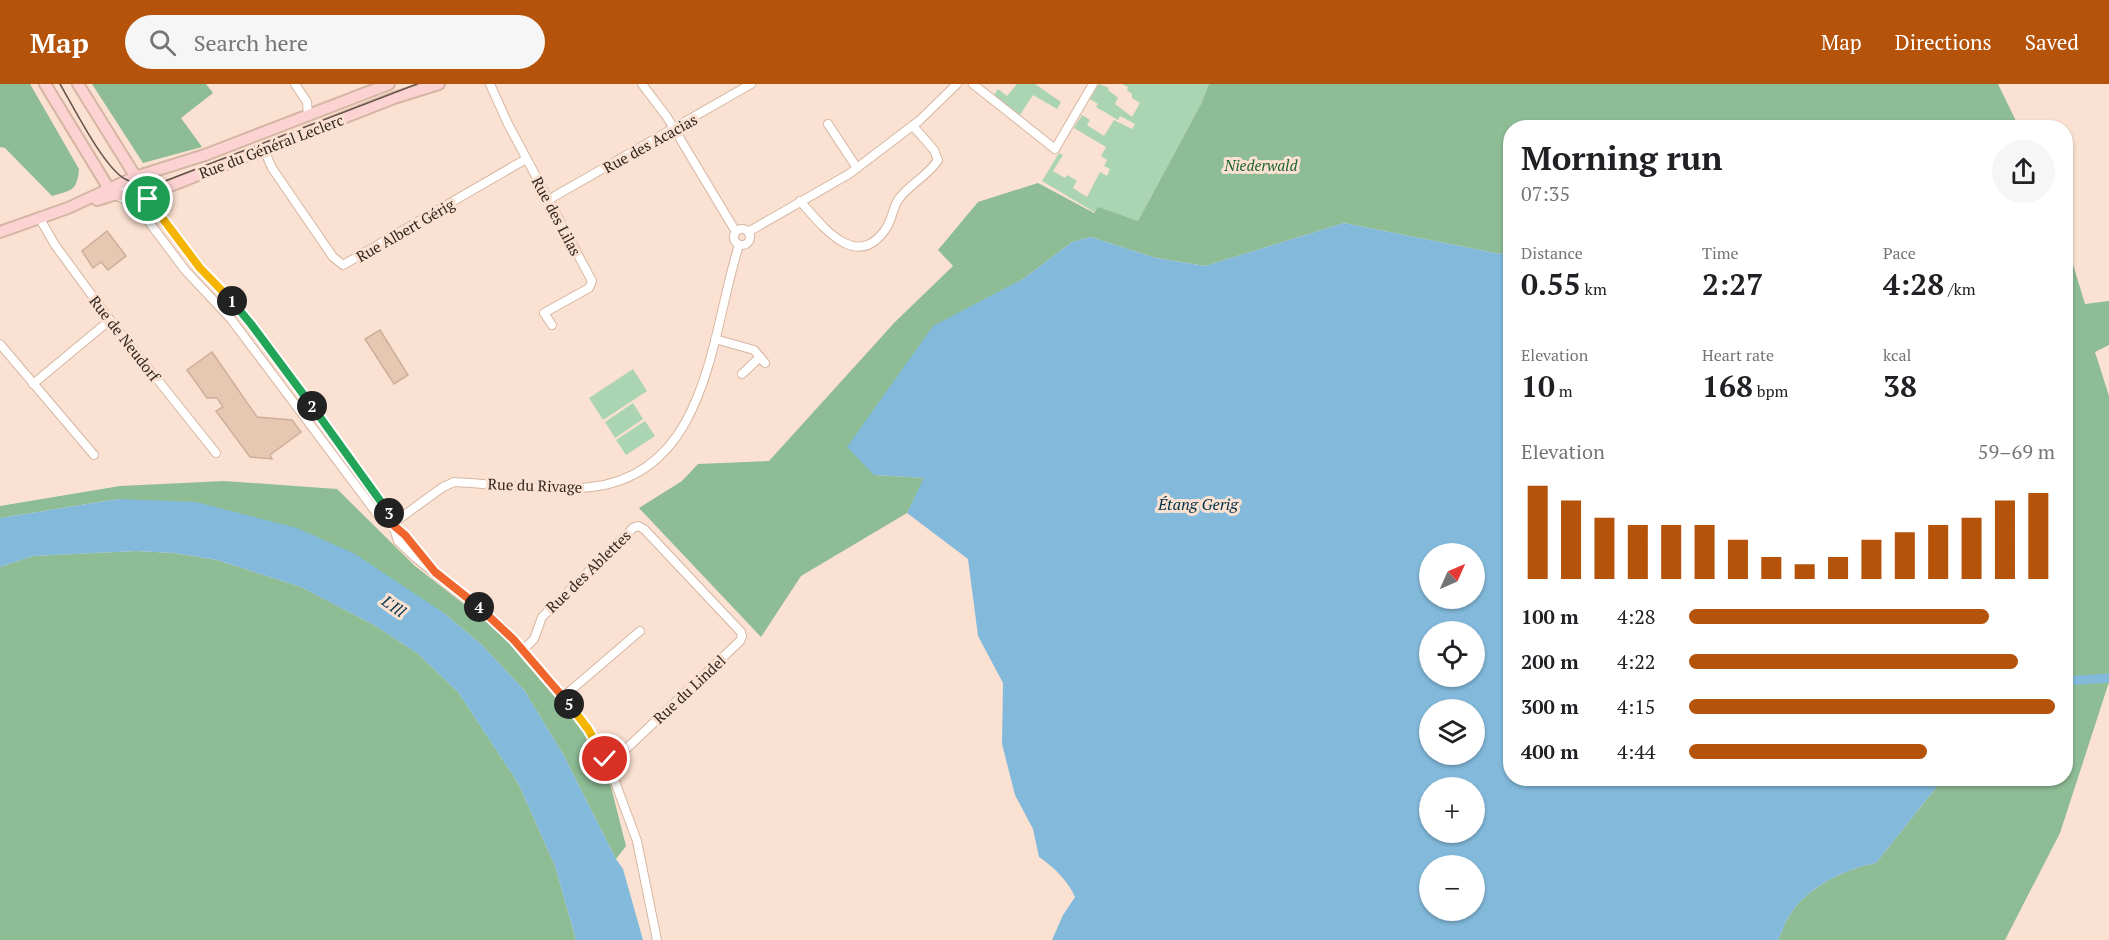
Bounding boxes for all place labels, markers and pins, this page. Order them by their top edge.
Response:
pin [122,173,173,224]
pin: 1 [217,286,247,316]
pin: 2 [297,391,327,421]
pin: 3 [374,498,404,528]
pin: 4 [464,592,494,622]
pin: 5 [554,689,584,719]
pin [579,733,630,784]

